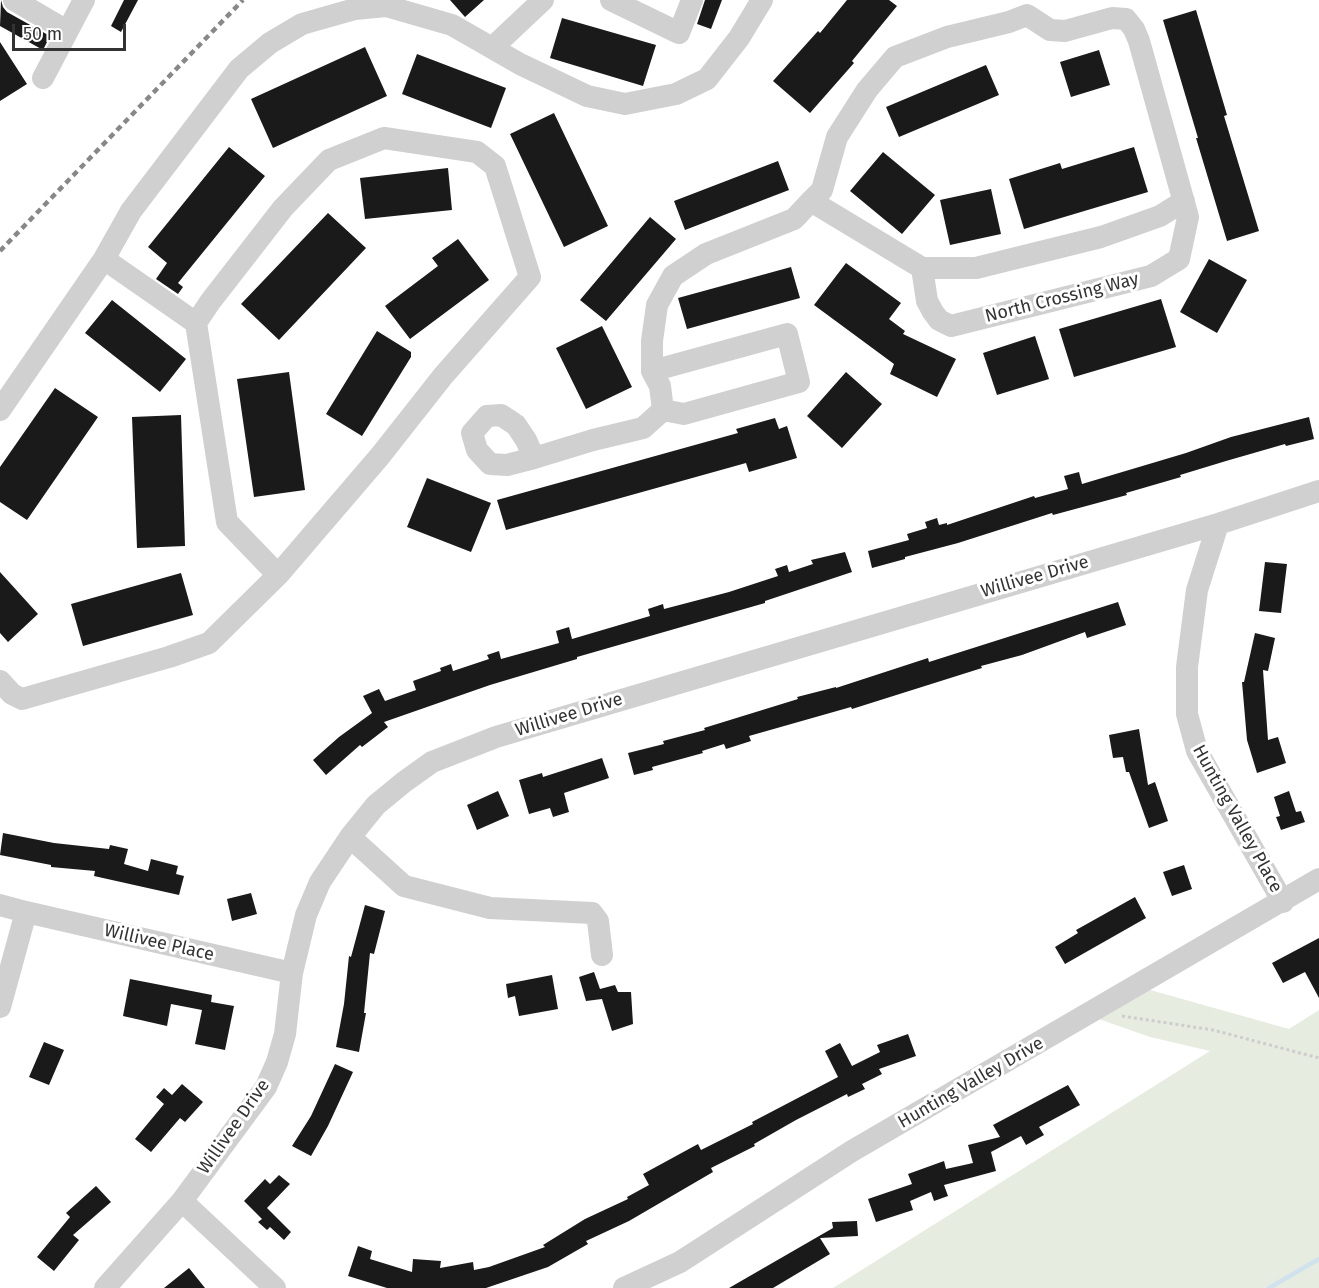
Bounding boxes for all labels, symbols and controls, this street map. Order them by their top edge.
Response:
scale bar [15,12,129,50]
text: 50 m [23,23,62,45]
street label: North Crossing Way [983,268,1141,328]
street label: Willivee Drive [979,551,1091,603]
street label: Willivee Drive [513,688,625,742]
street label: Hunting Valley Place [1187,741,1287,897]
street label: Willivee Place [102,920,216,966]
street label: Hunting Valley Drive [894,1033,1048,1133]
street label: Willivee Drive [193,1075,275,1179]

